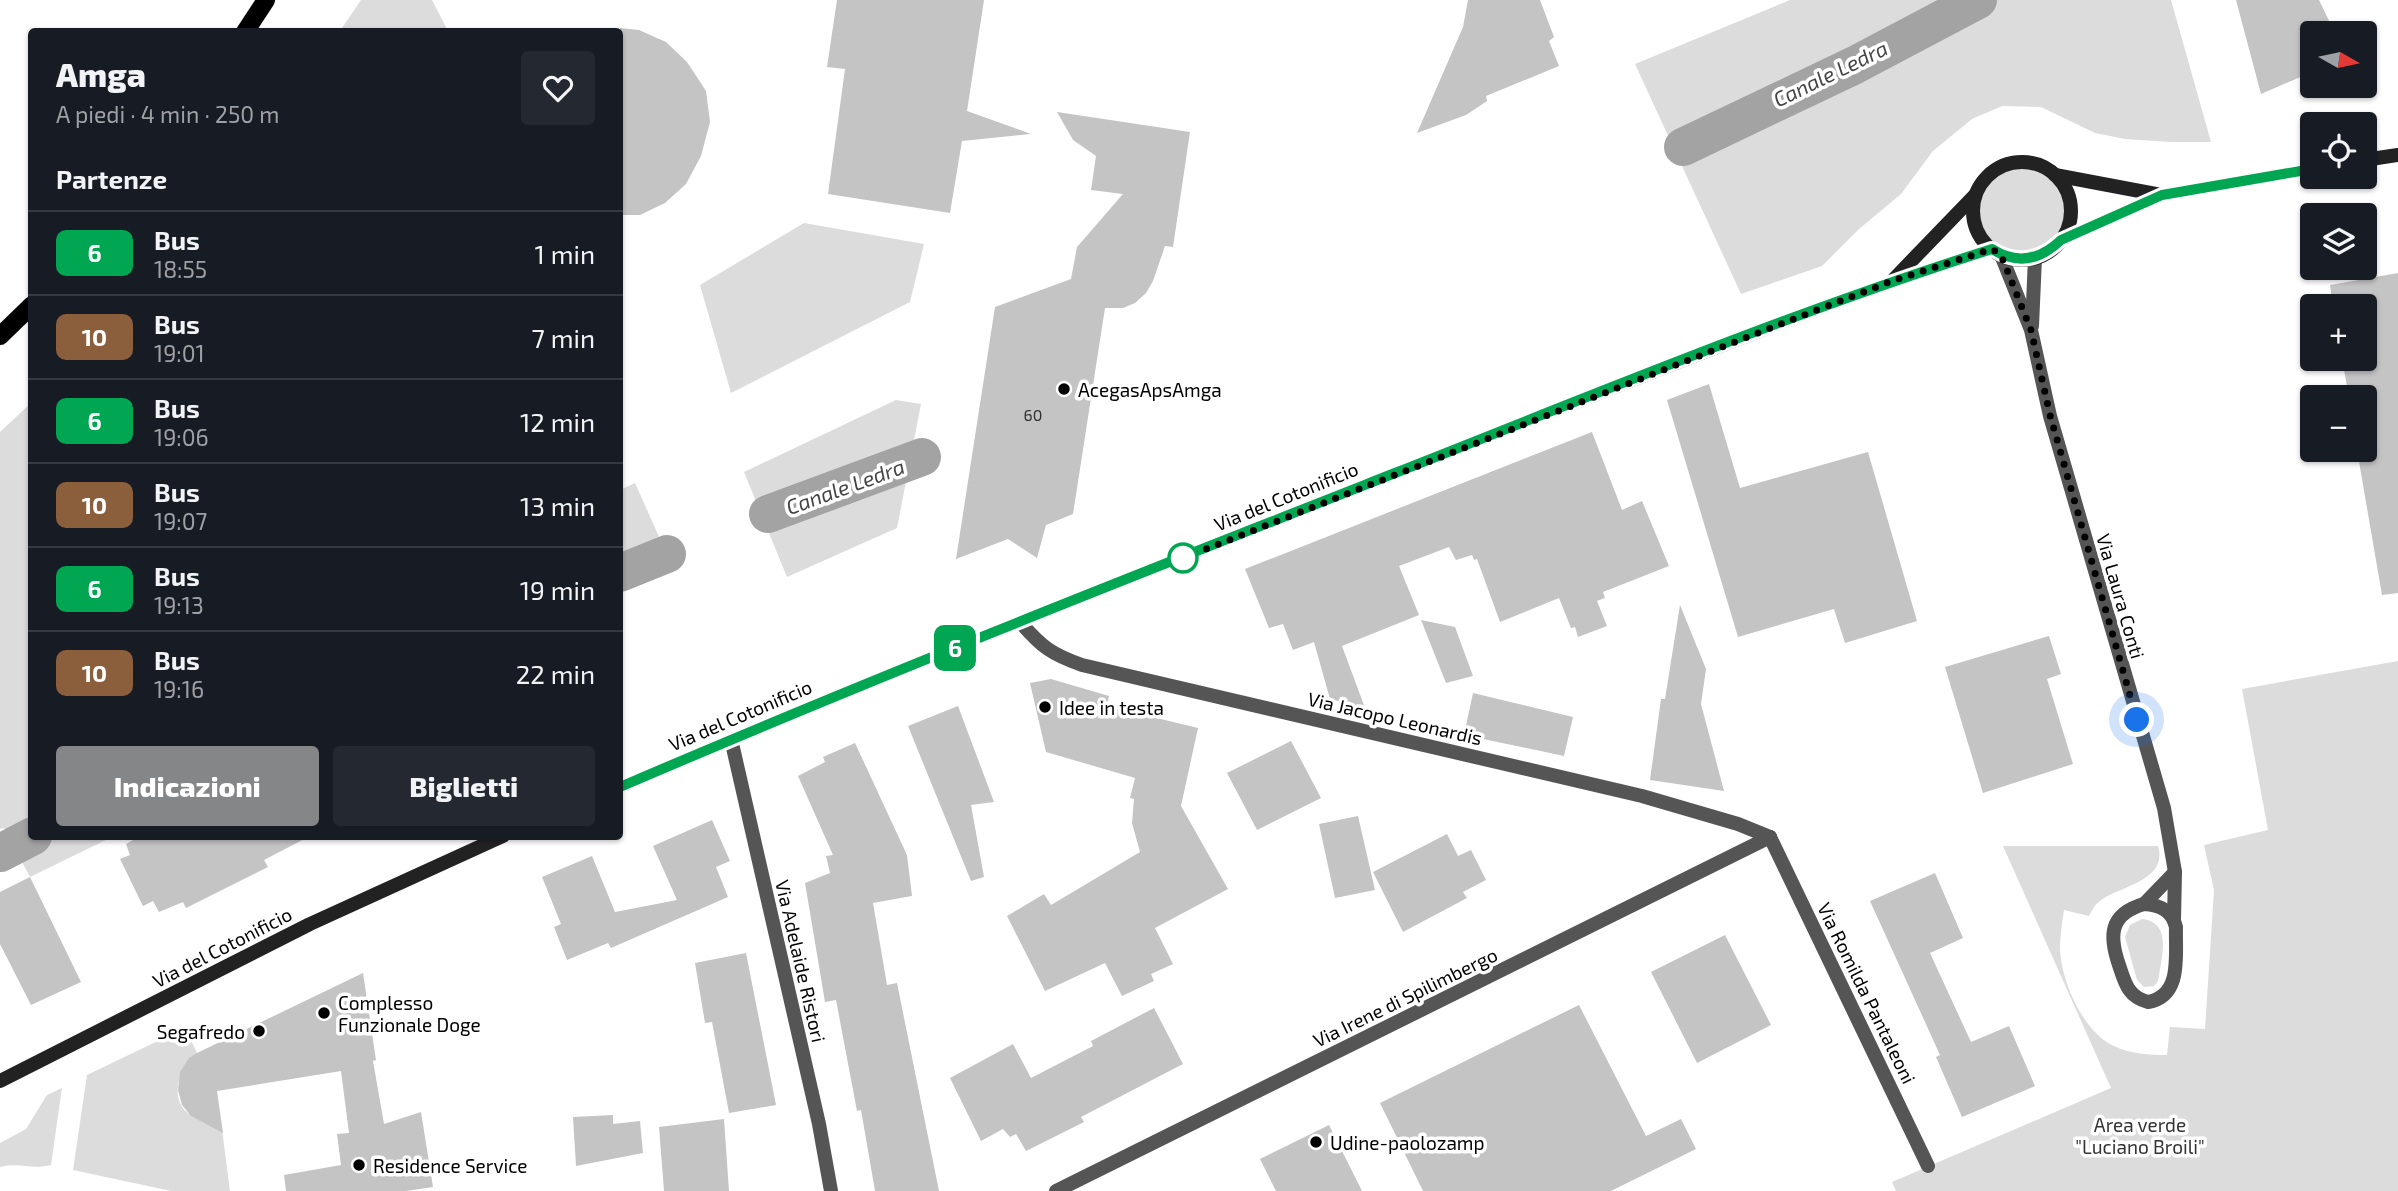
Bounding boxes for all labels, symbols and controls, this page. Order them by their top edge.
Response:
north arrow [2300,21,2376,98]
map controls [2300,21,2377,462]
water label: Canale Ledra [1769,35,1891,111]
button: heart [521,51,595,125]
text: Amga [56,54,146,94]
text: A piedi · 4 min · 250 m [56,100,279,128]
button: locate [2300,112,2377,189]
text: Partenze [56,163,167,194]
button: layers [2300,203,2377,280]
text: Bus [154,224,200,255]
text: 6 [87,238,102,267]
text: 1 min [535,238,595,269]
text: 18:55 [154,255,207,283]
button: + [2300,294,2377,371]
text: Bus [154,308,200,339]
text: 10 [82,322,107,351]
text: 7 min [532,322,595,353]
text: 19:01 [154,339,205,367]
place label: AcegasApsAmga [1078,378,1222,401]
marker: AcegasApsAmga [1056,381,1072,397]
button: − [2300,385,2377,462]
text: Bus [154,392,200,423]
house number: 60 [1024,405,1042,424]
text: 6 [87,406,102,435]
text: 12 min [520,406,595,437]
text: 19:06 [154,423,209,451]
water label: Canale Ledra [782,453,908,519]
street label: Via del Cotonificio [1211,457,1361,535]
text: Bus [154,476,200,507]
text: 10 [82,490,107,519]
text: 13 min [520,490,595,521]
text: 19:07 [154,507,207,535]
street label: Via Laura Conti [2092,531,2150,661]
unlabelled marker [1168,543,1198,573]
text: Bus [154,560,200,591]
text: 6 [87,574,102,603]
text: 19 min [520,574,595,605]
text: 19:13 [154,591,204,619]
line badge: 6 [932,625,978,671]
text: 6 [948,633,962,662]
text: Bus [154,644,200,675]
text: 10 [82,658,107,687]
text: 22 min [516,658,595,689]
street label: Via del Cotonificio [665,674,815,756]
text: 19:16 [154,675,204,703]
street label: Via Jacopo Leonardis [1306,687,1484,749]
place label: Idee in testa [1059,696,1164,719]
marker: Idee in testa [1037,699,1053,715]
your location [2119,702,2154,737]
button: Indicazioni [56,746,319,826]
button: Biglietti [333,746,595,826]
street label: Via Adelaide Ristori [771,878,831,1044]
street label: Via Romilda Pantaleoni [1813,899,1921,1087]
street label: Via del Cotonificio [149,902,295,992]
street label: Via Irene di Spilimbergo [1309,942,1501,1052]
place label: Complesso Funzionale Doge [338,991,481,1036]
marker: Complesso Funzionale Doge [316,1005,332,1021]
place label: Segafredo [157,1020,245,1043]
marker: Segafredo [251,1023,267,1039]
park label: Area verde "Luciano Broili" [2075,1113,2205,1158]
place label: Udine-paolozamp [1330,1131,1484,1154]
marker: Udine-paolozamp [1308,1134,1324,1150]
place label: Residence Service [373,1154,528,1177]
marker: Residence Service [351,1157,367,1173]

